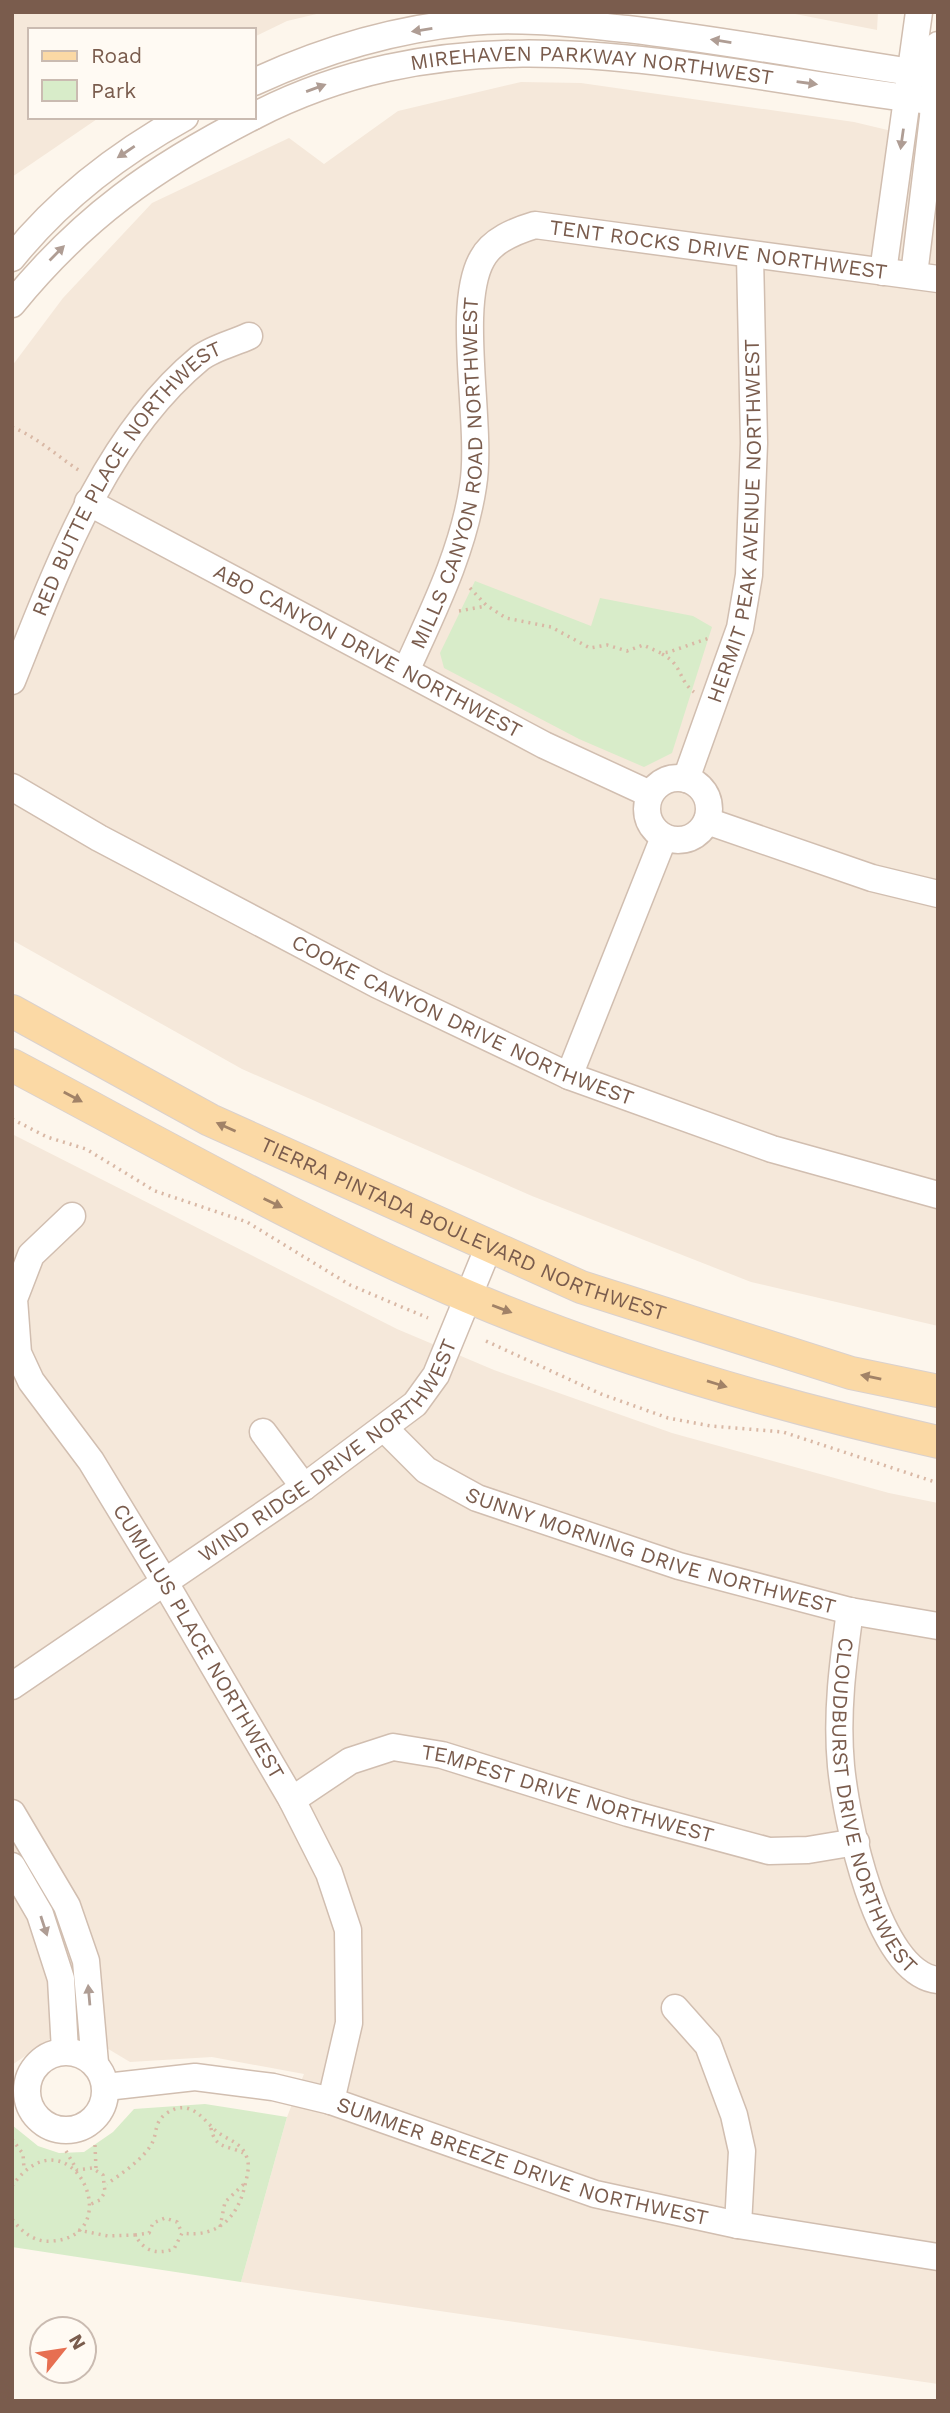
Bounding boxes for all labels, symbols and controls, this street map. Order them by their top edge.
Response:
one-way arrow [411,25,433,36]
legend [28,28,256,119]
one-way arrow [710,36,732,47]
street label: MIREHAVEN PARKWAY NORTHWEST [408,41,775,90]
text: Road [91,43,142,68]
one-way arrow [796,77,818,88]
text: Park [91,78,136,103]
one-way arrow [305,82,326,93]
one-way arrow [897,129,908,151]
one-way arrow [117,145,135,159]
street label: TENT ROCKS DRIVE NORTHWEST [548,214,889,284]
one-way arrow [49,244,66,261]
street label: MILLS CANYON ROAD NORTHWEST [405,296,487,653]
street label: RED BUTTE PLACE NORTHWEST [26,335,225,620]
street label: HERMIT PEAK AVENUE NORTHWEST [701,338,766,706]
street label: ABO CANYON DRIVE NORTHWEST [210,558,527,743]
street label: COOKE CANYON DRIVE NORTHWEST [288,929,638,1110]
one-way arrow [63,1091,82,1103]
one-way arrow [216,1121,236,1133]
street label: TIERRA PINTADA BOULEVARD NORTHWEST [256,1131,670,1325]
one-way arrow [264,1197,284,1209]
one-way arrow [492,1304,513,1315]
street label: WIND RIDGE DRIVE NORTHWEST [194,1335,462,1567]
one-way arrow [860,1372,882,1383]
one-way arrow [707,1379,728,1389]
street label: SUNNY MORNING DRIVE NORTHWEST [461,1481,839,1619]
street label: CUMULUS PLACE NORTHWEST [108,1499,290,1784]
street label: CLOUDBURST DRIVE NORTHWEST [827,1636,923,1978]
street label: TEMPEST DRIVE NORTHWEST [420,1739,717,1848]
one-way arrow [39,1916,50,1937]
one-way arrow [83,1984,94,2006]
street label: SUMMER BREEZE DRIVE NORTHWEST [333,2091,711,2230]
north arrow [28,2315,98,2385]
text: N [64,2330,91,2354]

